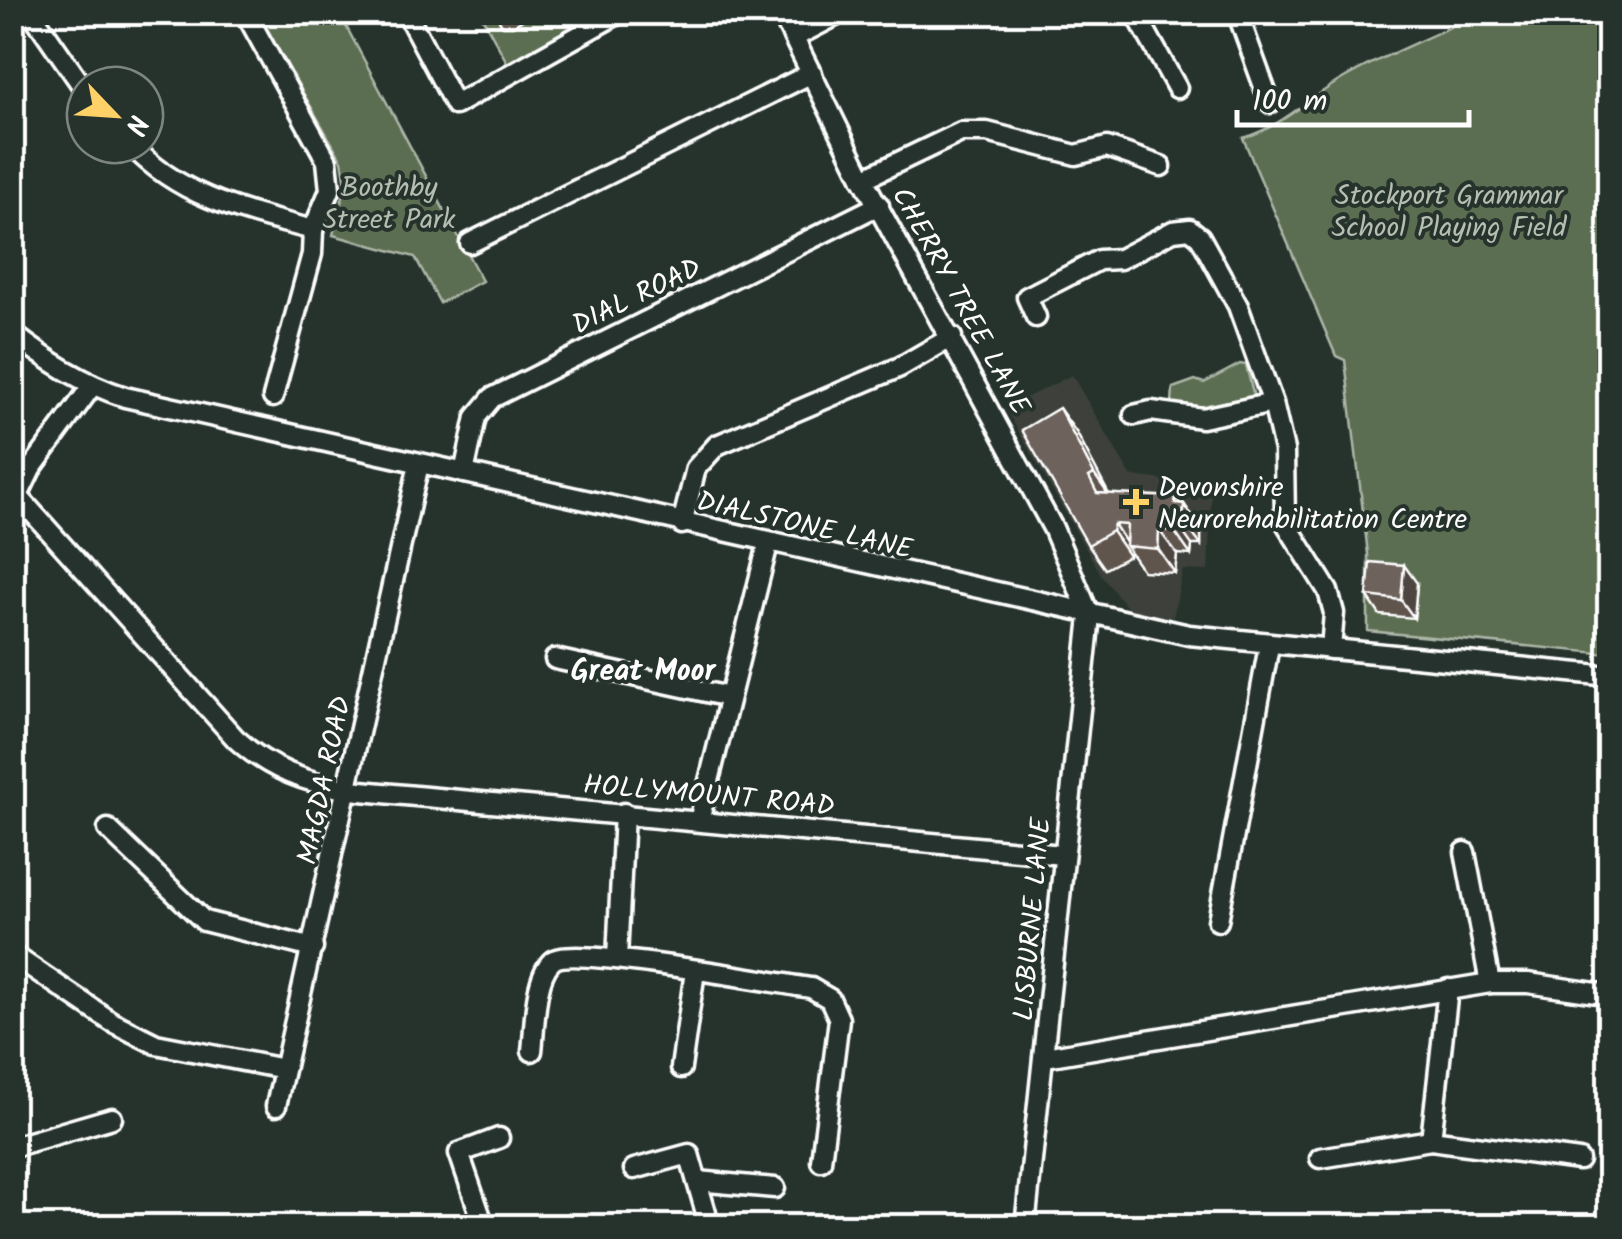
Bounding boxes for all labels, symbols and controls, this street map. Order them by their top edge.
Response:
north arrow [65,65,165,165]
scale bar [1237,65,1470,127]
text: 100 m [1252,78,1327,126]
text: N [111,107,160,142]
park label: Boothby Street Park [323,166,456,243]
park label: Stockport Grammar School Playing Field [1332,174,1568,251]
street label: CHERRY TREE LANE [878,179,1042,424]
street label: DIAL ROAD [565,247,709,348]
place label: Devonshire Neurorehabilitation Centre [1158,466,1468,543]
street label: DIALSTONE LANE [692,480,917,573]
marker: Devonshire Neurorehabilitation Centre [1123,489,1149,515]
district label: Great Moor [571,648,716,696]
street label: MAGDA ROAD [286,692,365,869]
street label: HOLLYMOUNT ROAD [581,763,836,830]
street label: LISBURNE LANE [1002,815,1065,1023]

